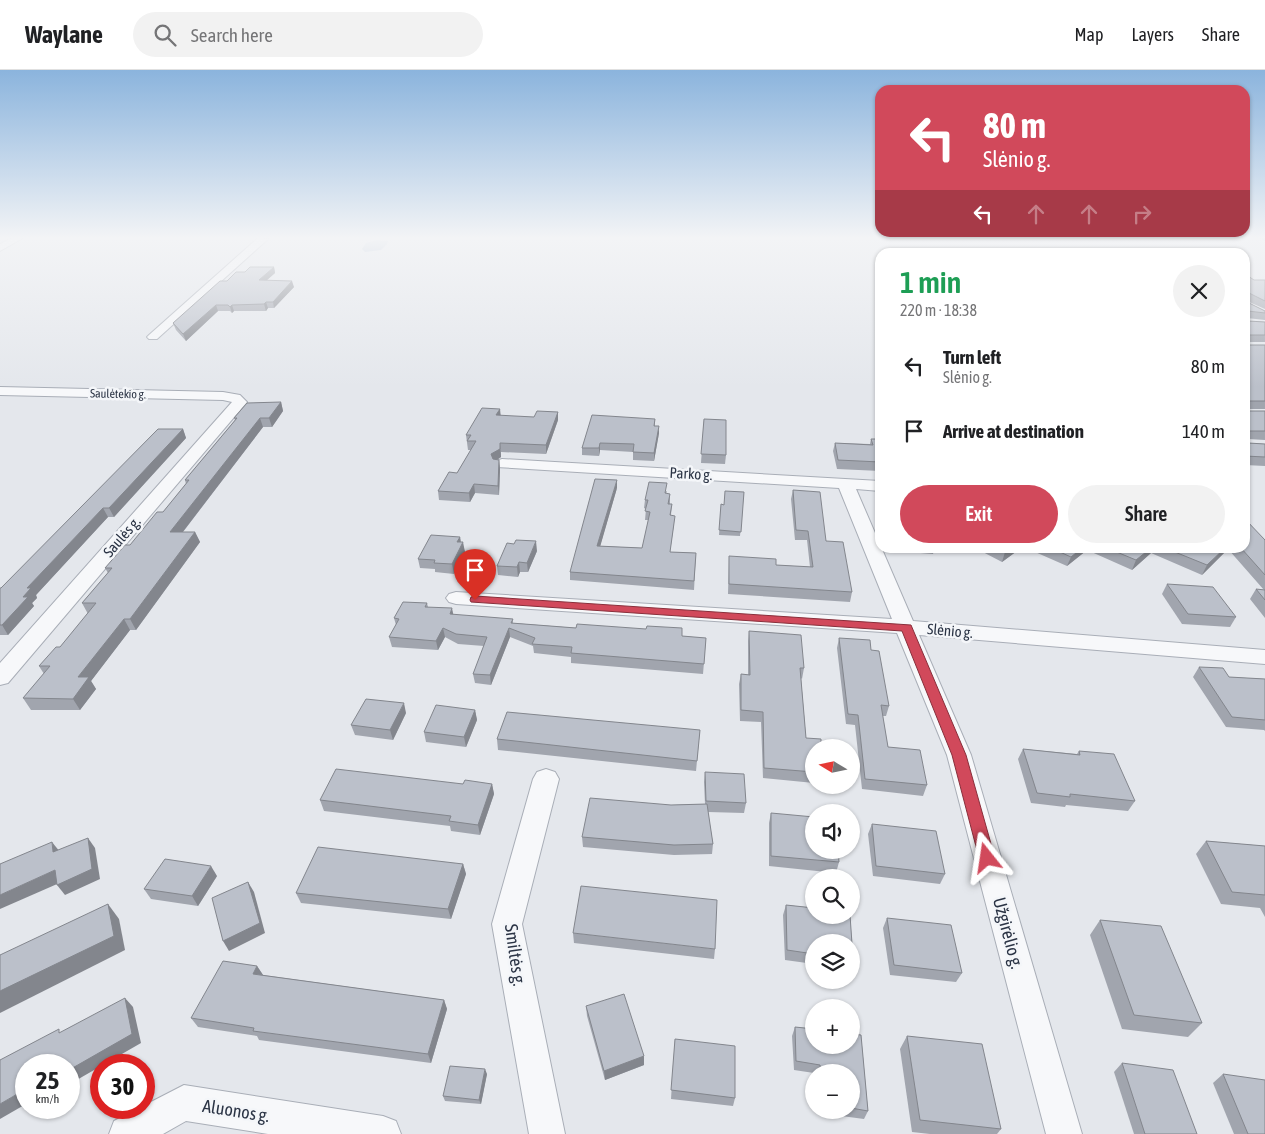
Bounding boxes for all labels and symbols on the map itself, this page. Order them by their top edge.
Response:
street label: Saulėtekio g. [90,387,146,401]
street label: Parko g. [669,464,713,483]
street label: Saulės g. [100,513,144,560]
pin [454,549,496,600]
street label: Slėnio g. [926,620,974,641]
north arrow [805,739,860,794]
position arrow [960,831,1012,883]
street label: Užgirėlio g. [989,895,1028,971]
street label: Smiltės g. [501,923,530,987]
speed limit sign: 30 [90,1054,155,1119]
street label: Aluonos g. [201,1095,271,1126]

